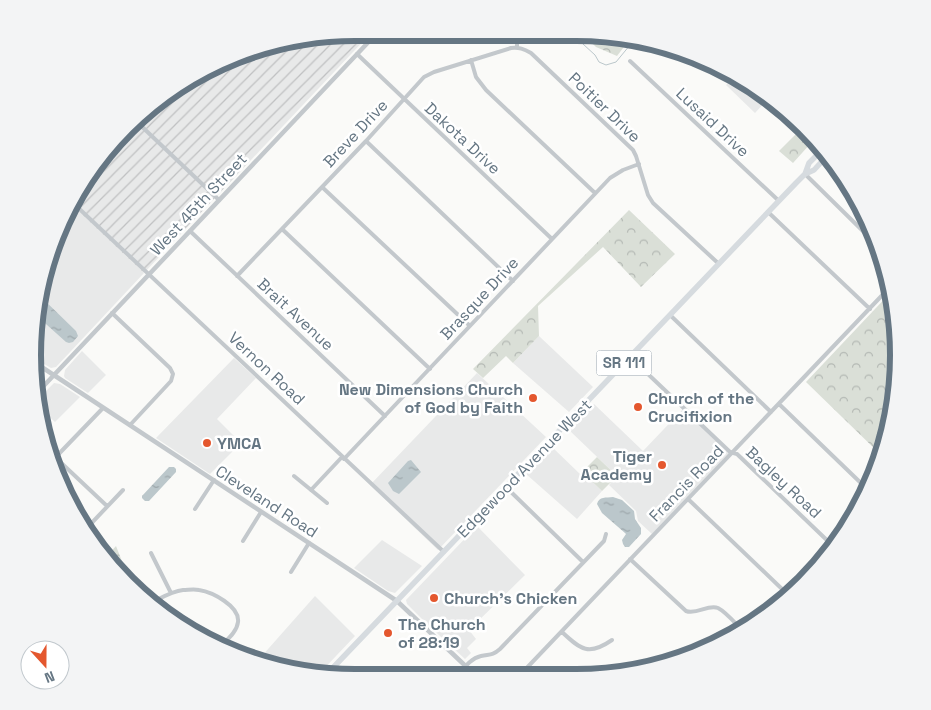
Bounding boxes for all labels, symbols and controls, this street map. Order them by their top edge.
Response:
street label: Poitier Drive [564,68,645,147]
street label: Lusaid Drive [672,83,754,162]
street label: Breve Drive [318,95,392,172]
street label: Dakota Drive [420,98,505,179]
street label: West 45th Street [145,149,251,260]
street label: Brasque Drive [436,252,523,344]
street label: Brait Avenue [253,274,338,355]
street label: Vernon Road [224,327,310,409]
road number: SR 111 [596,350,652,376]
place label: New Dimensions Church of God by Faith [339,379,523,418]
place label: Church of the Crucifixion [648,388,754,427]
marker: New Dimensions Church of God by Faith [527,392,539,404]
street label: Edgewood Avenue West [453,395,596,542]
marker: Church of the Crucifixion [632,401,644,413]
place label: YMCA [217,433,261,454]
marker: YMCA [201,437,213,449]
street label: Francis Road [645,441,728,526]
street label: Bagley Road [741,442,826,523]
place label: Tiger Academy [581,446,652,485]
marker: Tiger Academy [656,459,668,471]
street label: Cleveland Road [212,461,322,542]
place label: Church's Chicken [444,588,577,609]
marker: Church's Chicken [428,592,440,604]
place label: The Church of 28:19 [398,614,486,653]
marker: The Church of 28:19 [382,627,394,639]
north arrow [20,640,70,690]
text: N [42,667,57,687]

